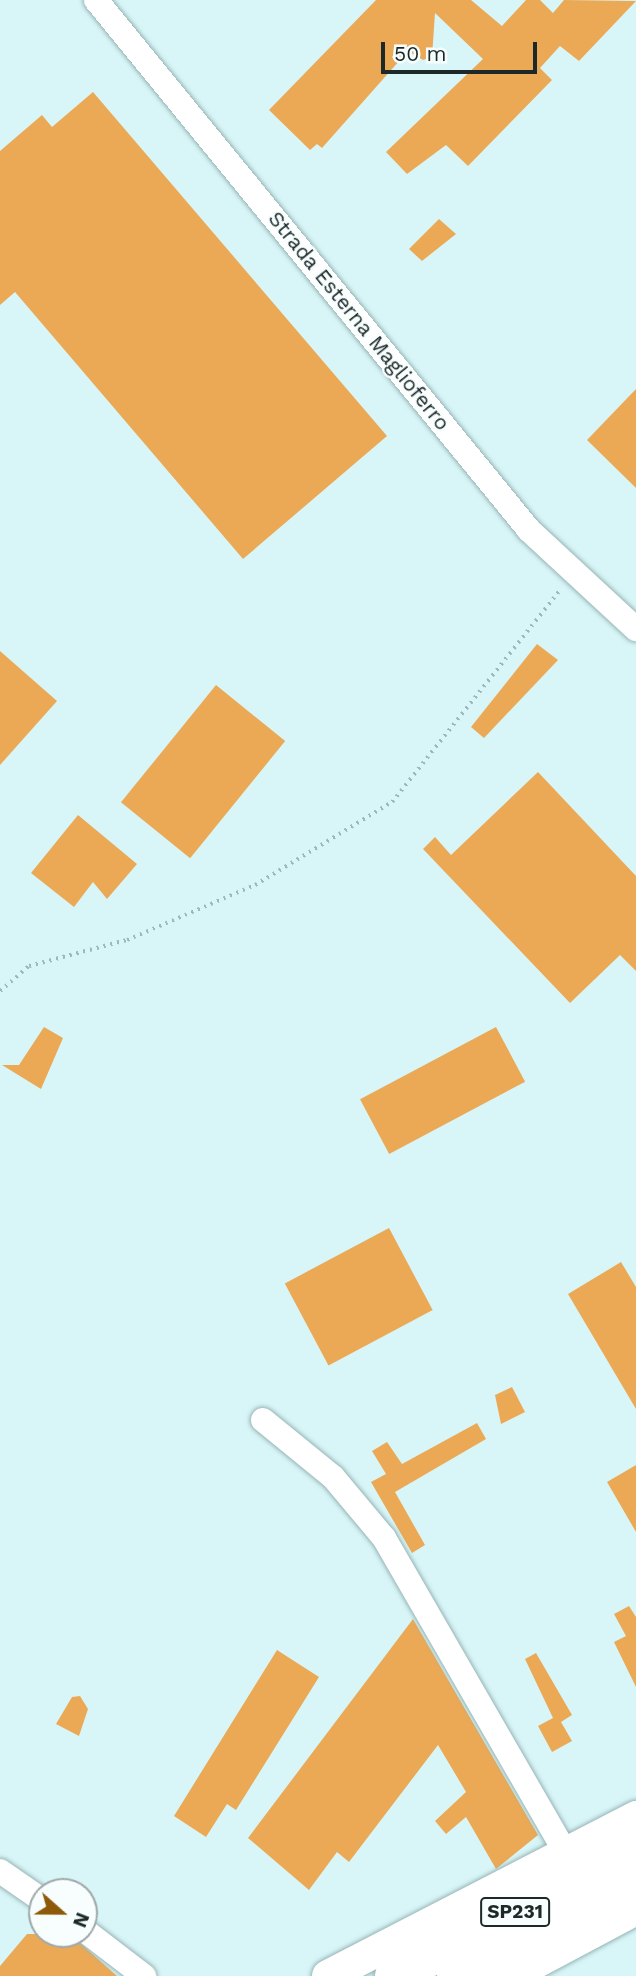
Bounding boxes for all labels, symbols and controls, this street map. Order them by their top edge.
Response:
scale bar [384,28,540,72]
text: 50 m [394,41,446,66]
street label: Strada Esterna Maglioferro [263,206,455,436]
north arrow [28,1878,98,1948]
road number: SP231 [480,1896,550,1928]
text: N [68,1909,94,1931]

